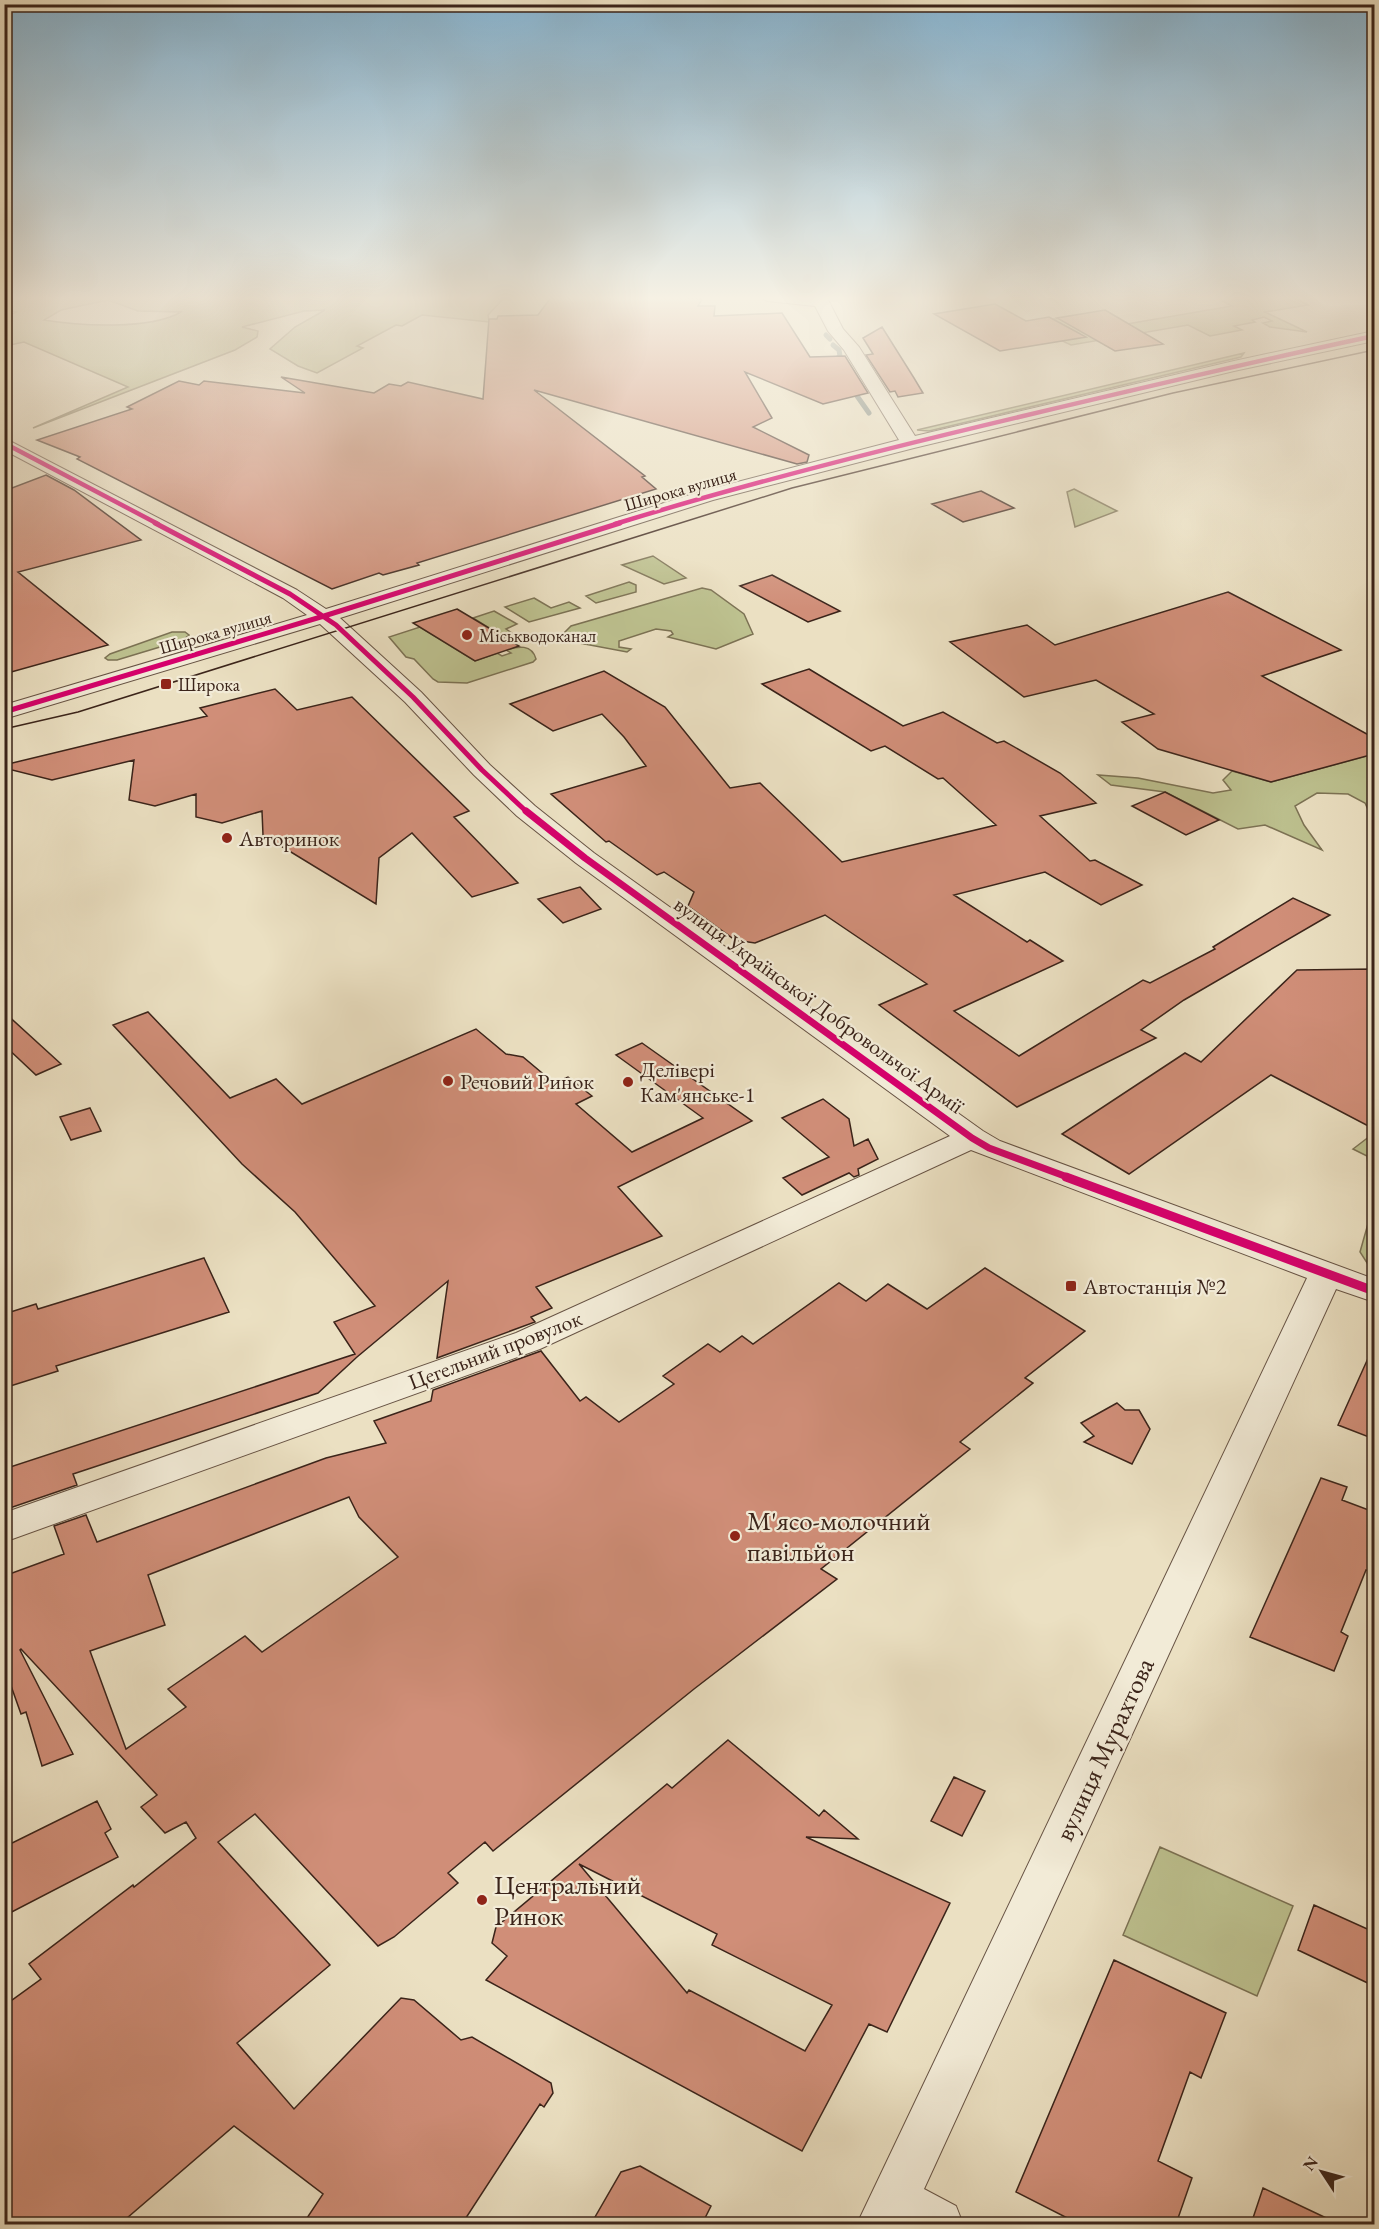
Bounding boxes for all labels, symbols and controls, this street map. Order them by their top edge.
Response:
street label: Широка вулиця [621,462,739,516]
street label: Широка вулиця [156,605,274,659]
place label: Міськводоканал [479,624,597,647]
marker: Міськводоканал [460,628,474,642]
place label: Широка [178,673,241,696]
marker: Широка [159,677,173,691]
place label: Авторинок [238,824,340,853]
marker: Авторинок [220,831,234,845]
street label: вулиця Української Добровольчої Армії [668,890,970,1121]
place label: Делівері Кам'янське-1 [640,1055,755,1109]
place label: Речовий Ринок [460,1067,594,1096]
marker: Речовий Ринок [441,1074,455,1088]
marker: Делівері Кам'янське-1 [621,1075,635,1089]
place label: Автостанція №2 [1082,1272,1227,1301]
marker: Автостанція №2 [1064,1279,1078,1293]
street label: Цегельний провулок [404,1303,586,1396]
place label: М'ясо-молочний павільйон [747,1503,931,1569]
marker: М'ясо-молочний павільйон [728,1529,742,1543]
street label: вулиця Мурахтова [1046,1652,1162,1846]
place label: Центральний Ринок [494,1867,641,1933]
marker: Центральний Ринок [475,1893,489,1907]
north arrow [1292,2142,1352,2202]
text: N [1298,2152,1323,2175]

